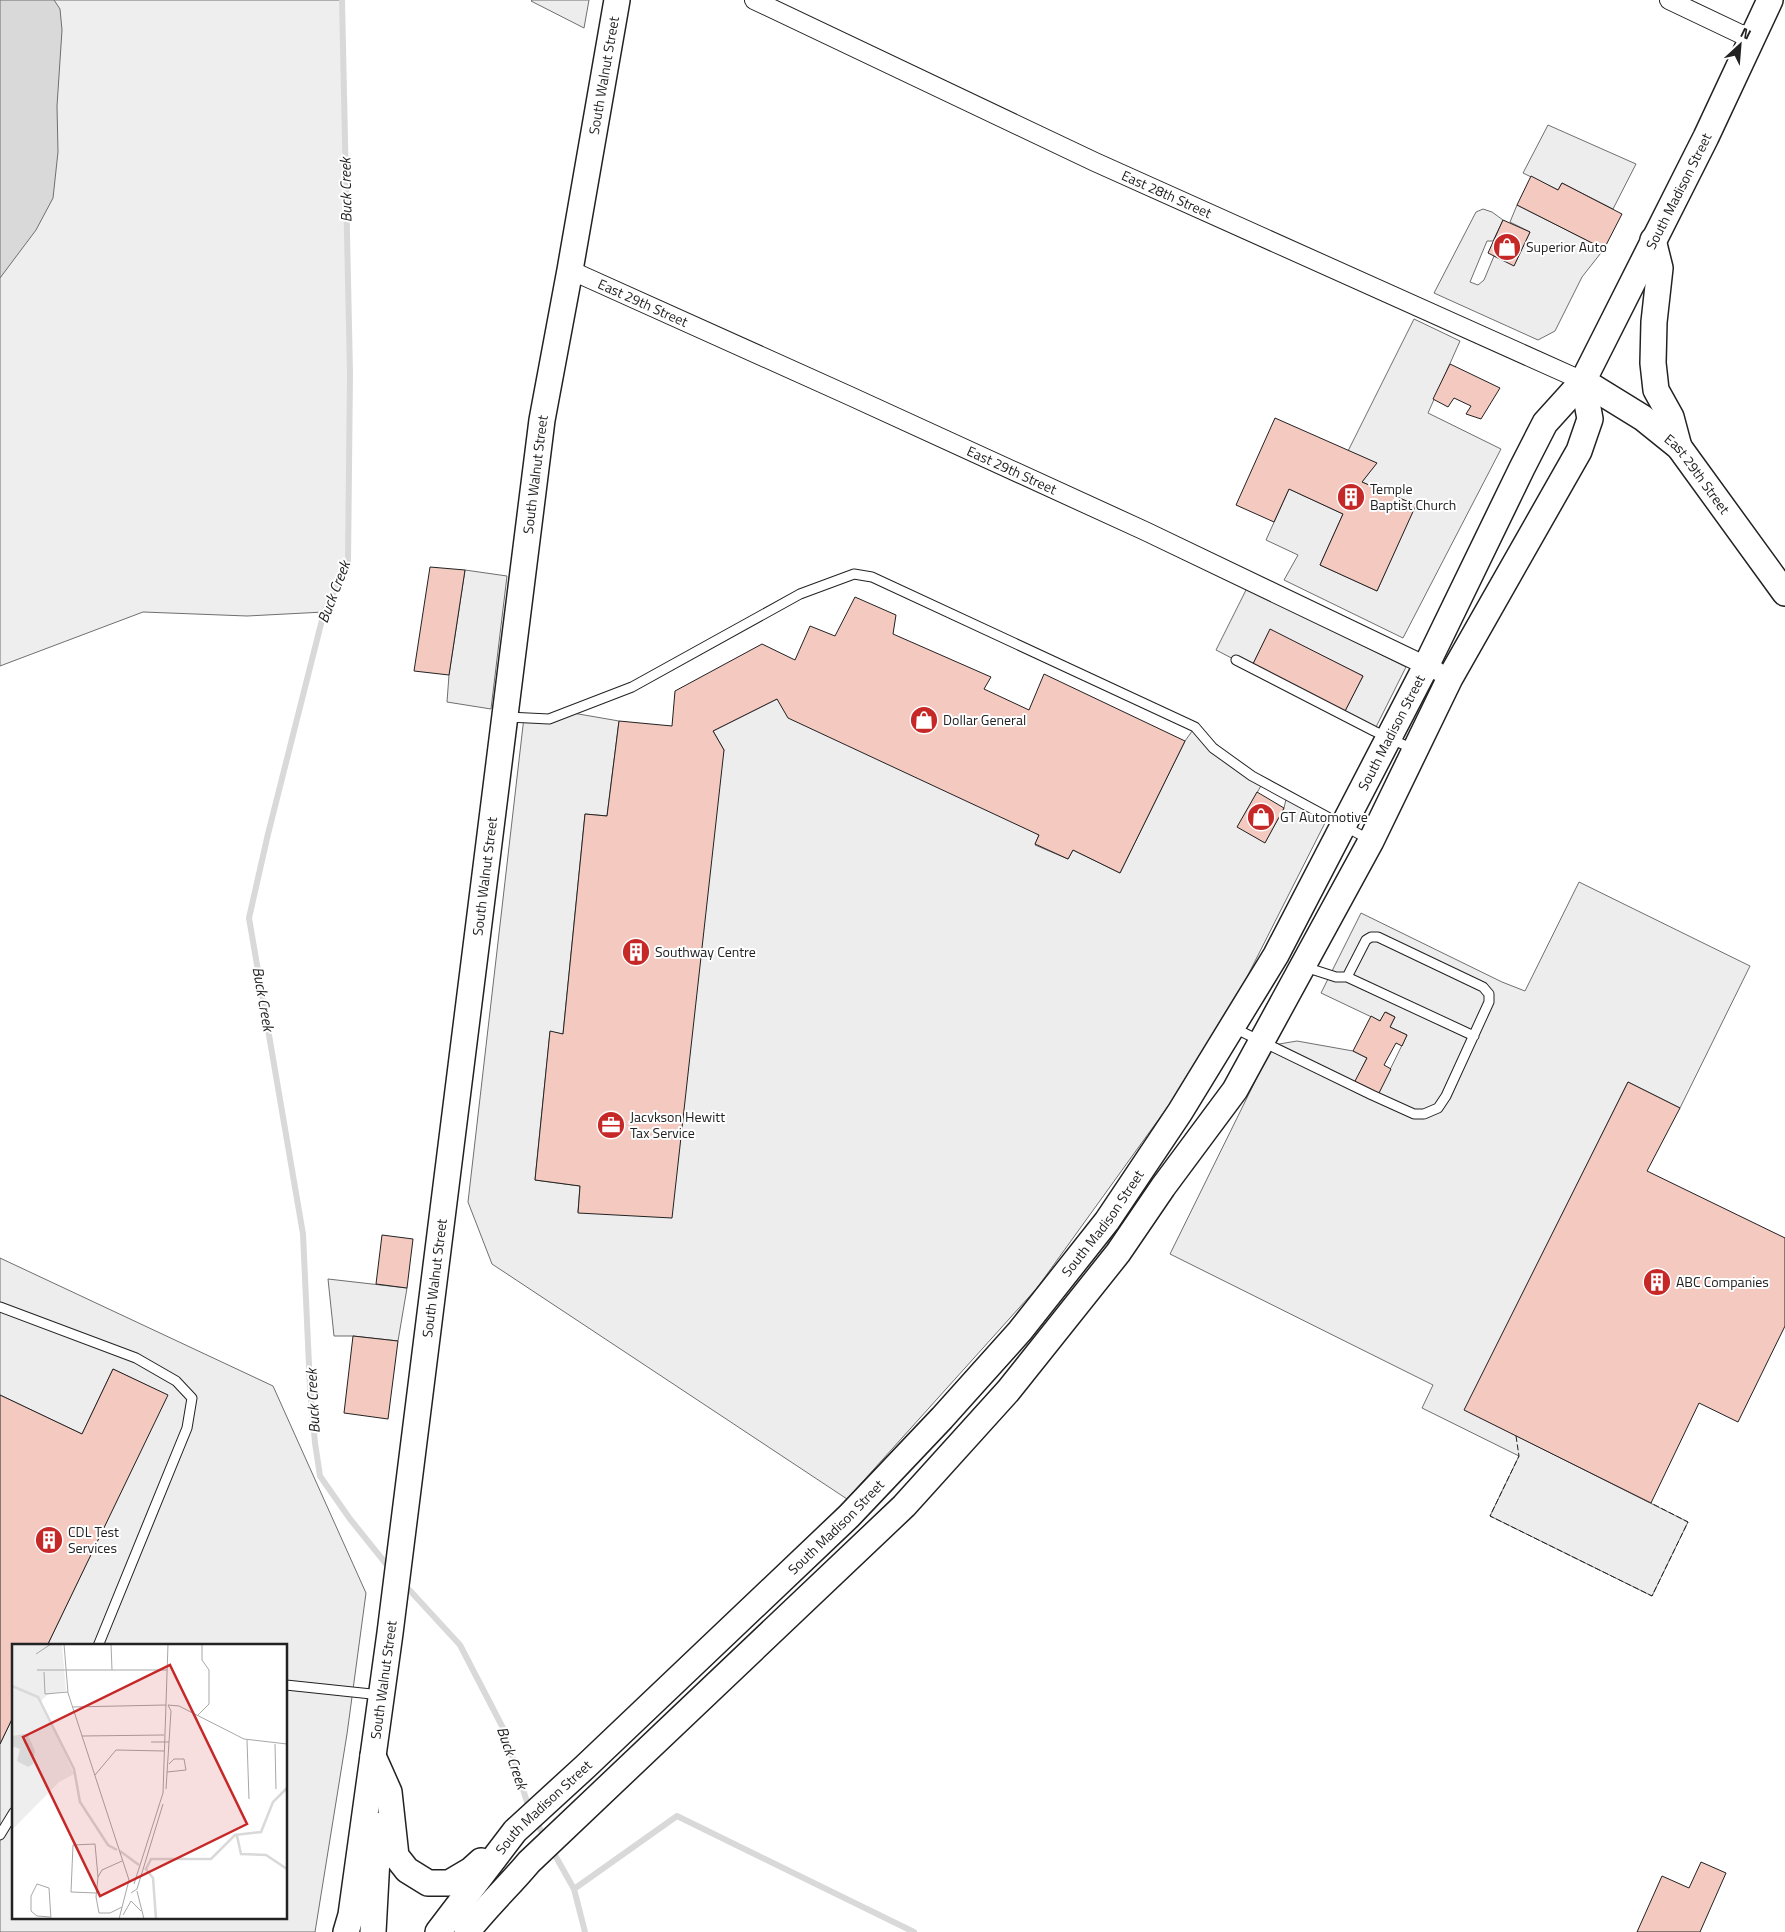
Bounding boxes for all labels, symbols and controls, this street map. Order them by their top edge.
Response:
street label: South Walnut Street [583,15,624,136]
north arrow [1715,20,1765,70]
text: N [1737,21,1755,44]
street label: South Madison Street [1640,129,1717,253]
water label: Buck Creek [333,155,358,223]
street label: East 28th Street [1118,164,1215,223]
shop icon: Superior Auto [1492,232,1522,262]
place label: Superior Auto [1526,236,1607,257]
street label: East 29th Street [595,273,692,332]
street label: South Walnut Street [517,413,553,535]
street label: East 29th Street [1660,428,1735,518]
street label: East 29th Street [964,440,1060,499]
place label: Temple Baptist Church [1370,478,1456,515]
building icon: Temple Baptist Church [1336,482,1366,512]
water label: Buck Creek [311,555,357,626]
street label: South Madison Street [1352,671,1430,794]
shop icon: Dollar General [909,705,939,735]
place label: Dollar General [943,709,1026,730]
shop icon: GT Automotive [1246,802,1276,832]
place label: GT Automotive [1280,806,1368,827]
street label: South Walnut Street [466,816,502,937]
building icon: Southway Centre [621,937,651,967]
place label: Southway Centre [655,941,756,962]
water label: Buck Creek [247,965,281,1035]
place label: Jacvkson Hewitt Tax Service [630,1106,725,1143]
office icon: Jacvkson Hewitt Tax Service [596,1110,626,1140]
street label: South Madison Street [1056,1165,1149,1281]
street label: South Walnut Street [416,1217,452,1339]
building icon: ABC Companies [1642,1267,1672,1297]
place label: ABC Companies [1676,1271,1769,1292]
water label: Buck Creek [299,1366,326,1434]
street label: South Madison Street [783,1474,889,1579]
place label: CDL Test Services [68,1521,119,1558]
building icon: CDL Test Services [34,1525,64,1555]
street label: South Walnut Street [364,1619,401,1741]
inset map [12,1644,288,1920]
water label: Buck Creek [491,1723,535,1794]
street label: South Madison Street [490,1755,596,1859]

